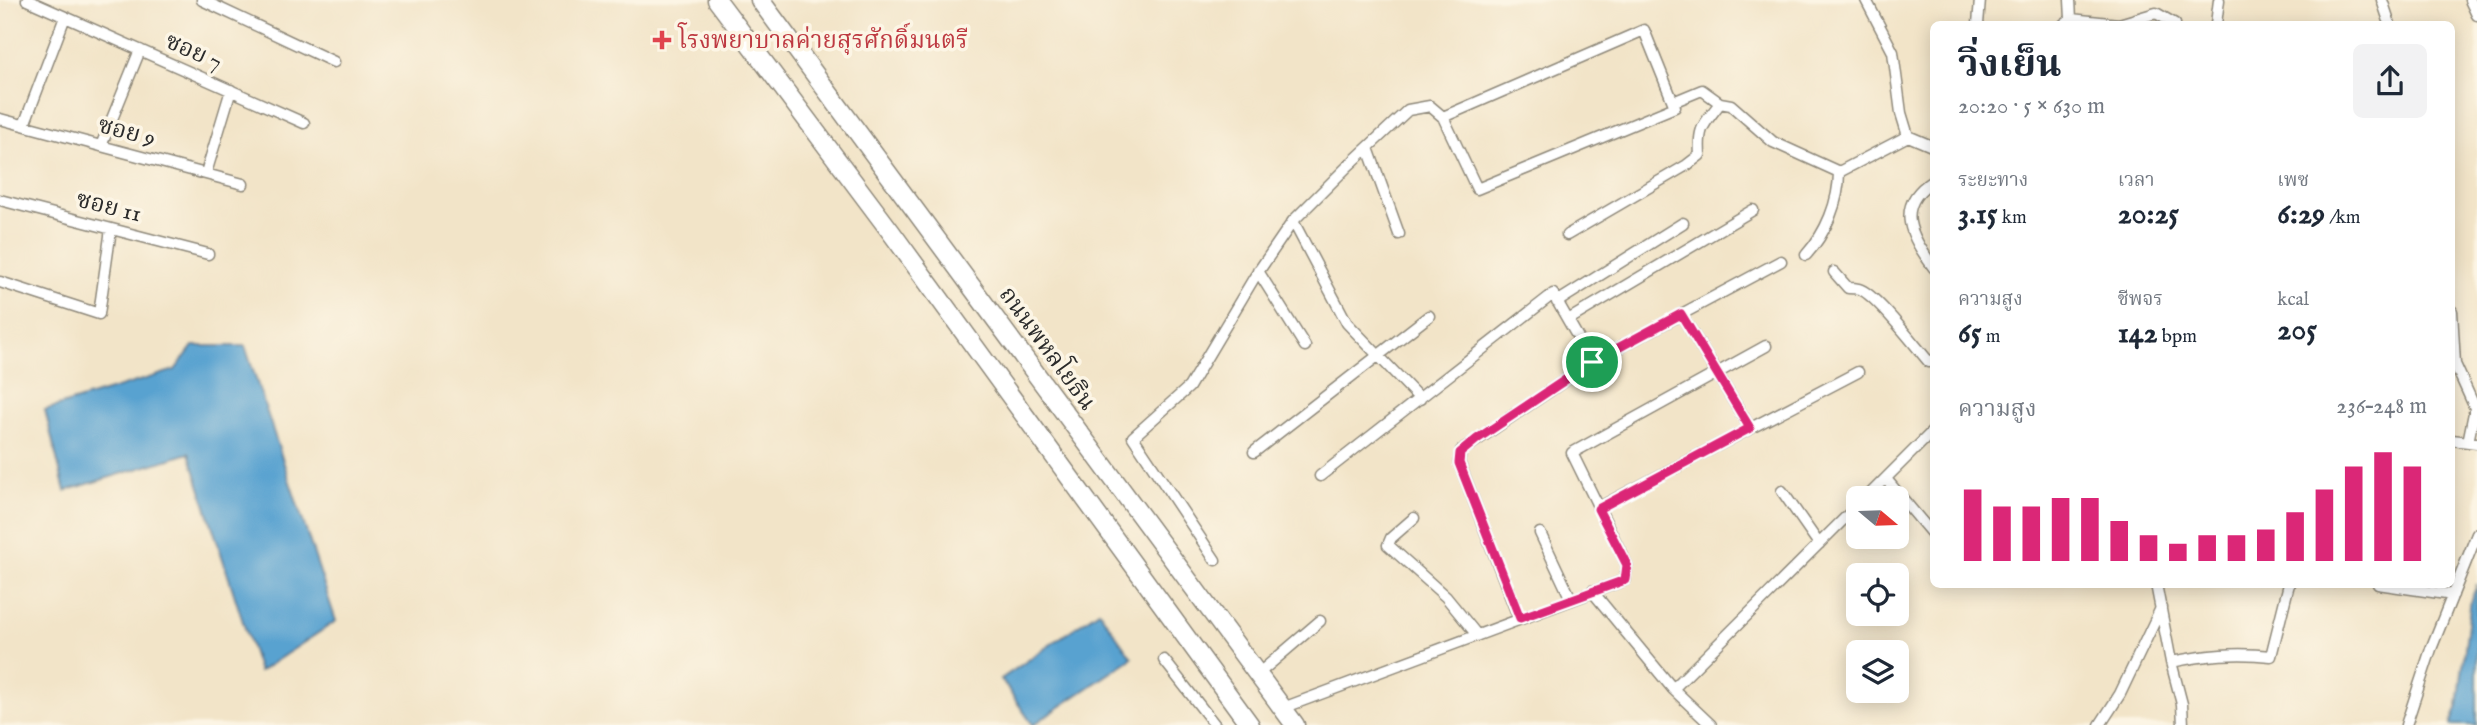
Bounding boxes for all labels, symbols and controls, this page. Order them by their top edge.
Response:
place label: โรงพยาบาลค่ายสุรศักดิ์มนตรี [677,22,968,57]
street label: ซอย 7 [160,26,227,79]
marker: โรงพยาบาลค่ายสุรศักดิ์มนตรี [652,30,672,50]
text: วิ่งเย็น [1958,42,2062,90]
button: share [2353,44,2427,118]
text: 20:20 · 5 × 630 m [1958,92,2105,121]
street label: ซอย 9 [94,110,159,155]
text: ระยะทาง [1958,169,2028,193]
text: เวลา [2118,169,2155,193]
text: เพซ [2277,169,2309,193]
street label: ซอย 11 [73,184,144,230]
text: 3.15 [1958,196,1998,234]
text: 20:25 [2118,196,2179,234]
text: 6:29 [2277,196,2325,234]
text: km [1998,206,2027,230]
text: /km [2325,206,2361,230]
street label: ถนนพหลโยธิน [991,278,1105,417]
text: ความสูง [1958,288,2023,312]
text: ชีพจร [2118,288,2163,312]
text: kcal [2277,288,2309,312]
text: 205 [2277,312,2317,350]
text: 65 [1958,315,1982,353]
text: 142 [2118,315,2158,353]
text: m [1982,325,2000,349]
text: bpm [2158,325,2197,349]
pin [1562,332,1622,392]
icon: arrive [1573,343,1611,381]
text: 236–248 m [2336,392,2427,421]
text: ความสูง [1958,395,2036,424]
north arrow [1846,486,1909,550]
map controls [1846,486,1909,703]
button: locate [1846,563,1909,626]
button: layers [1846,640,1909,703]

